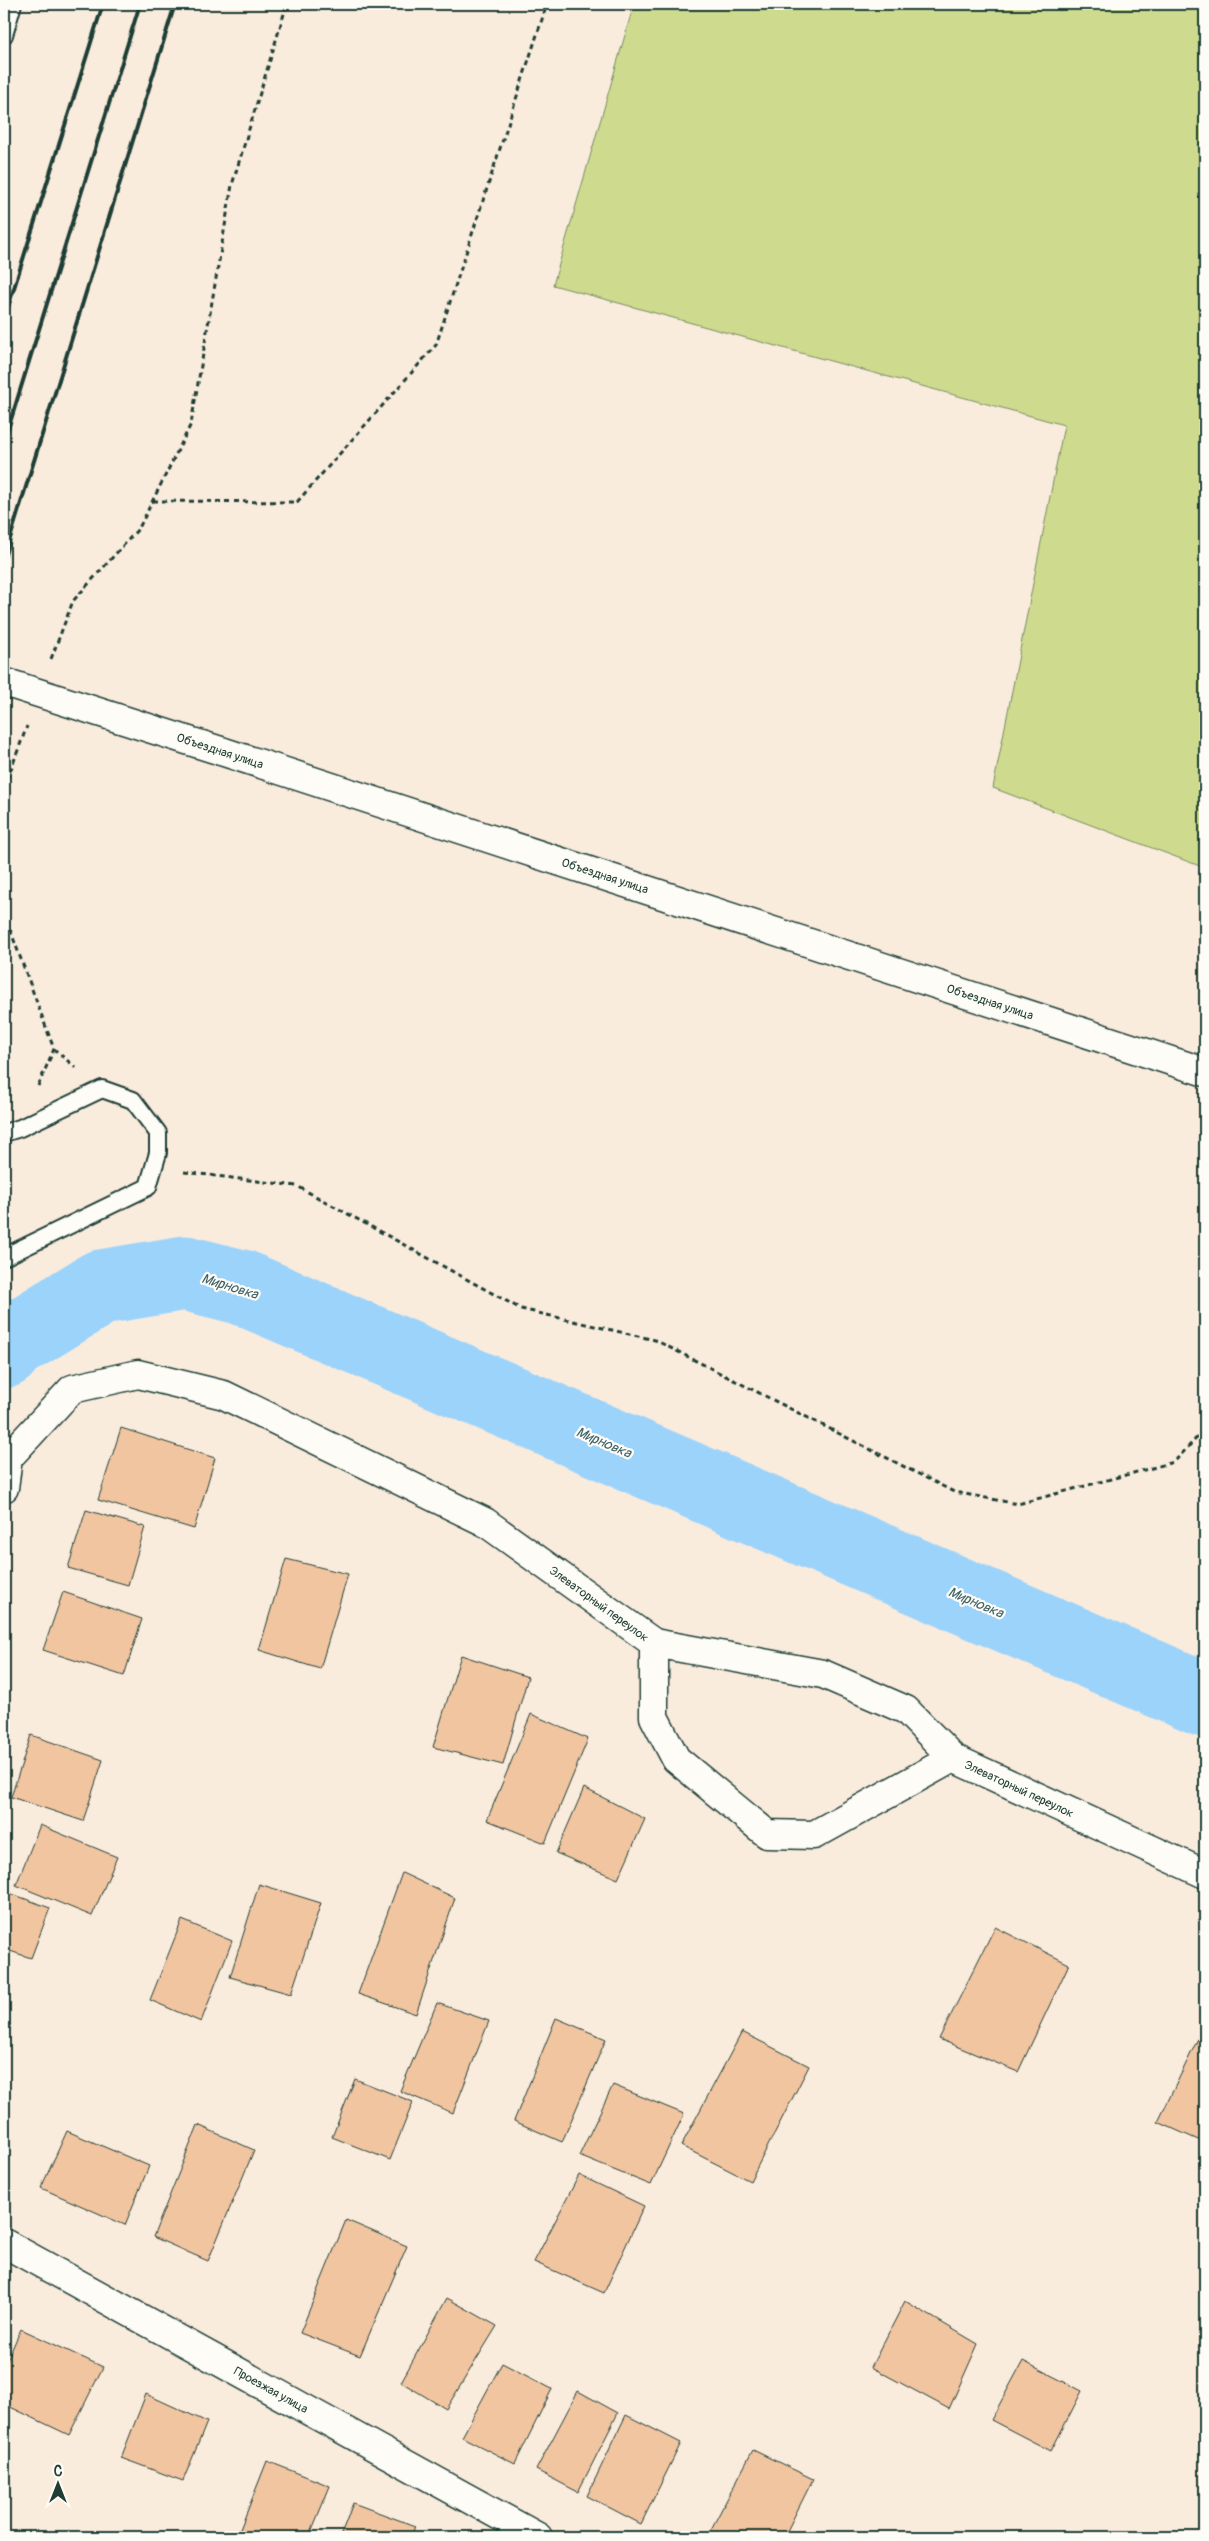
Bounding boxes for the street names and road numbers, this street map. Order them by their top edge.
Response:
street label: Объездная улица [174,730,266,773]
street label: Объездная улица [559,855,651,898]
street label: Объездная улица [944,981,1036,1024]
street label: Элеваторный переулок [546,1563,651,1645]
street label: Элеваторный переулок [962,1758,1076,1821]
street label: Проезжая улица [231,2364,311,2417]

